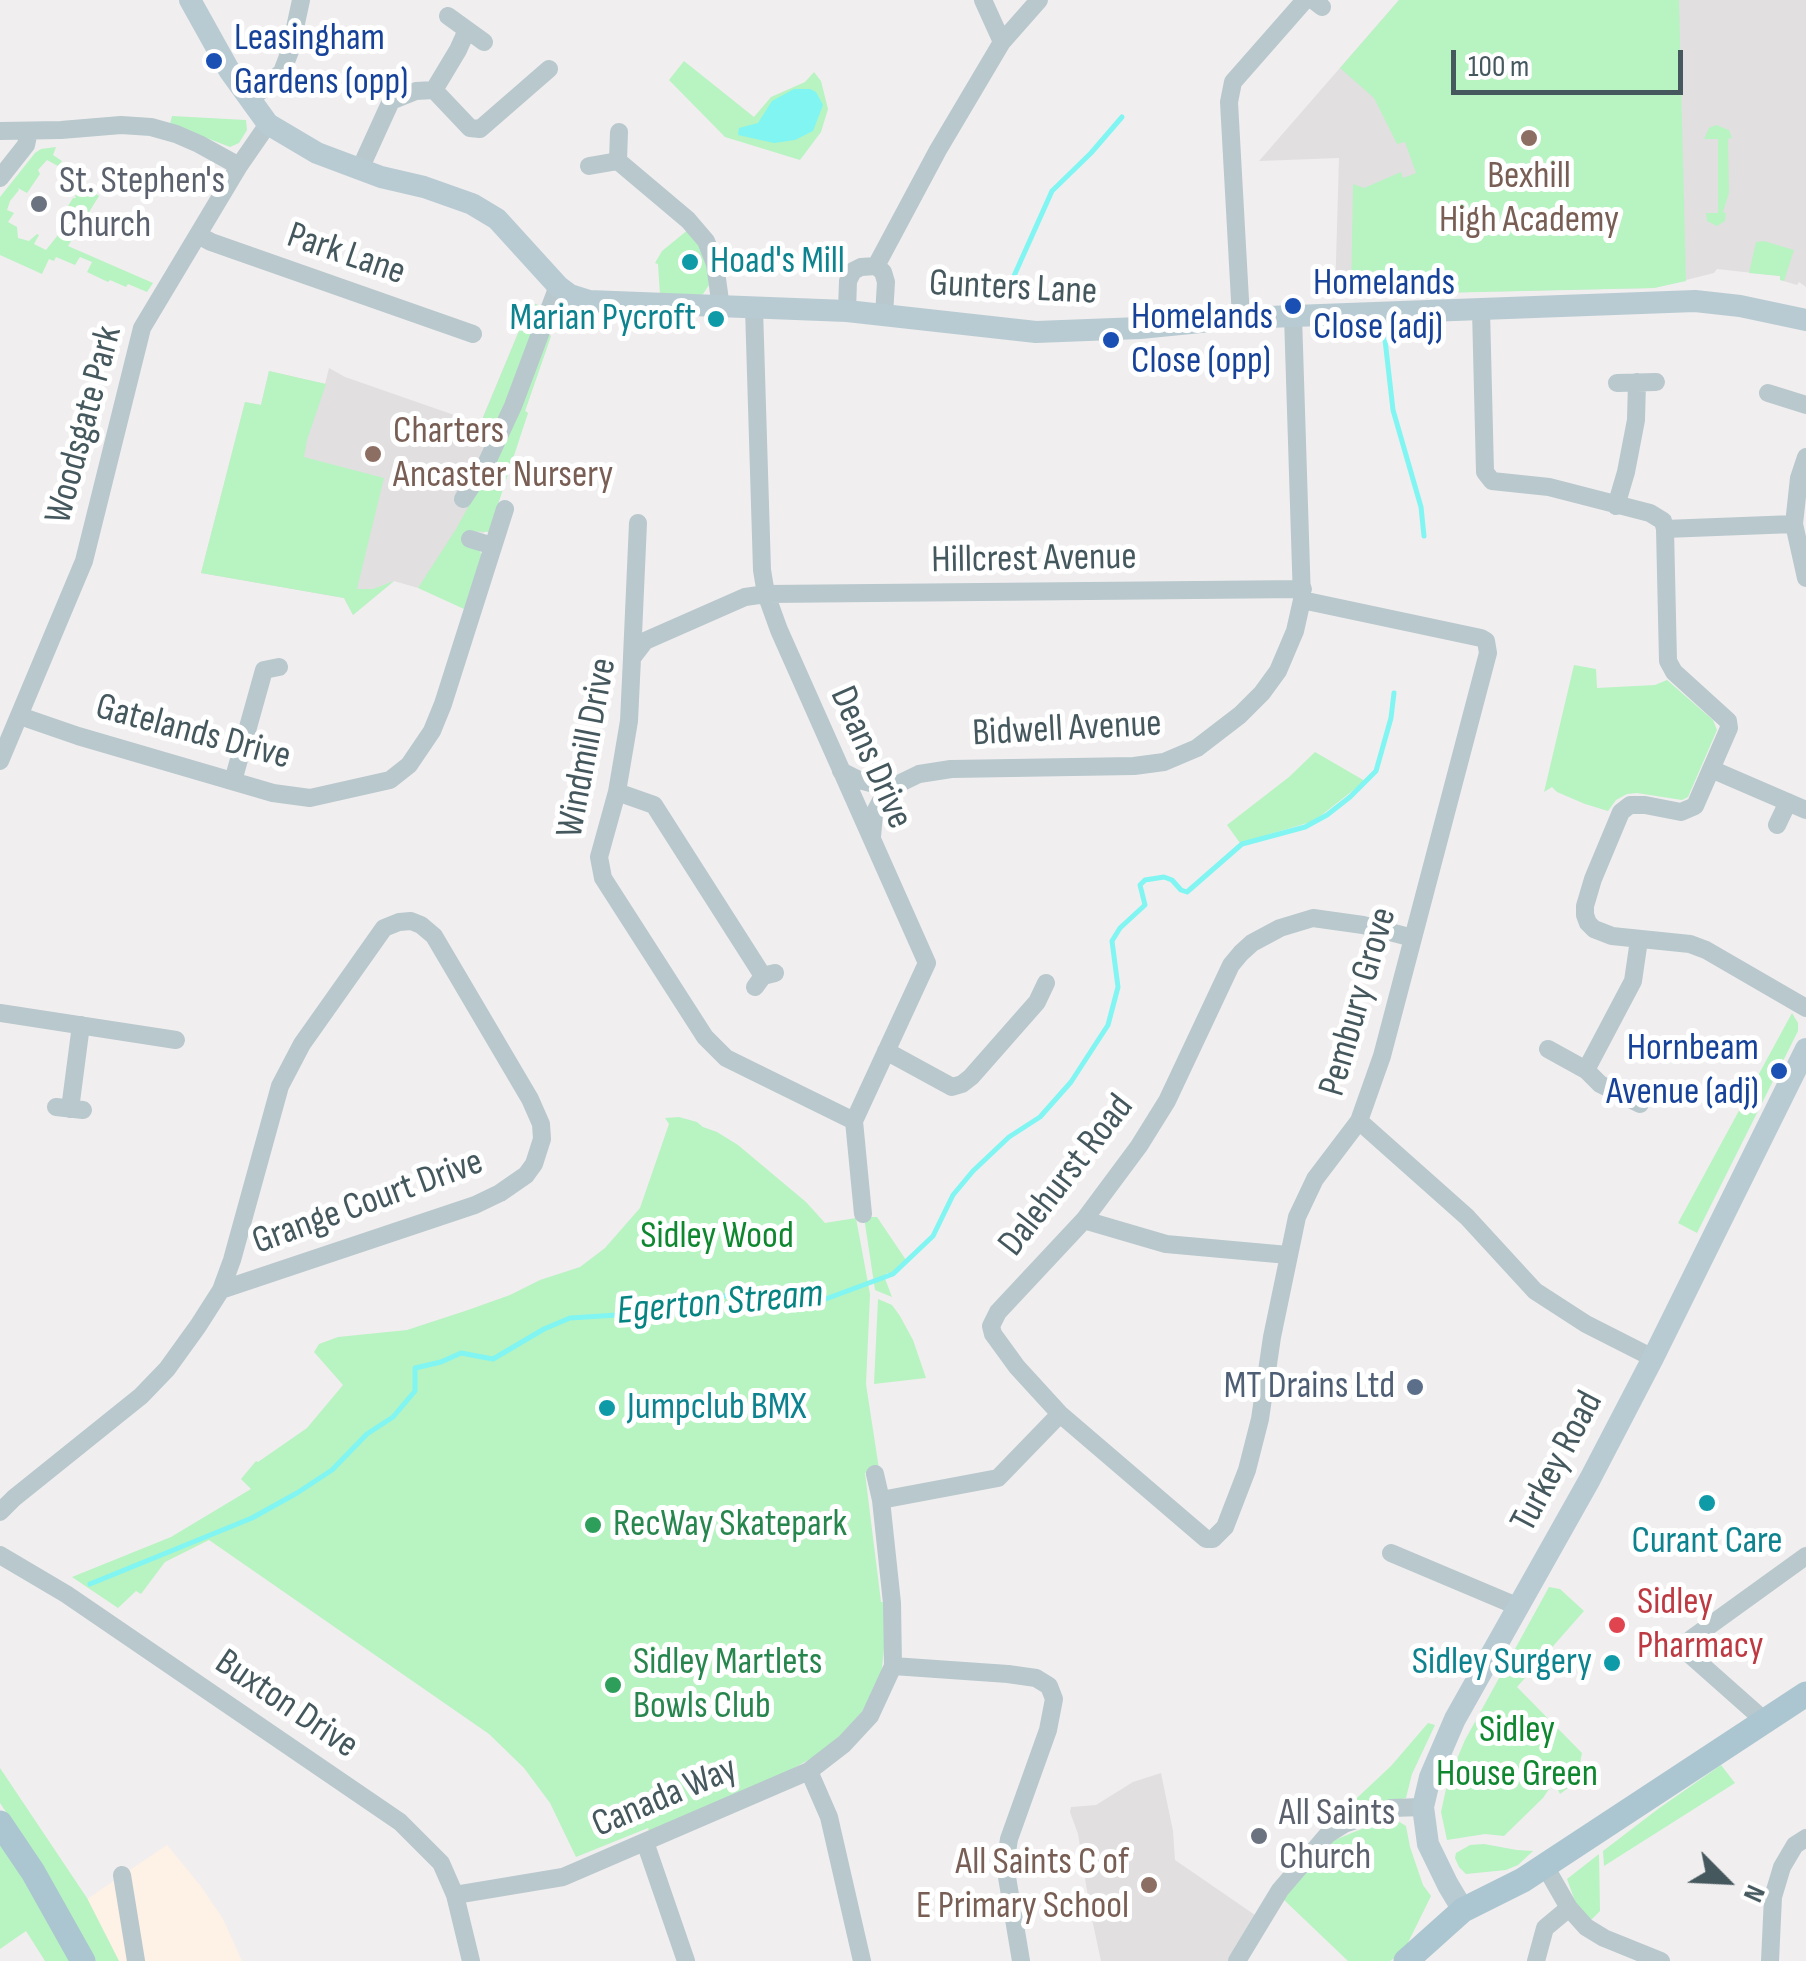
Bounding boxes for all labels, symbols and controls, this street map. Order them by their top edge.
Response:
place label: Leasingham Gardens (opp) [234,16,408,105]
scale bar [1456,30,1688,92]
text: 100 m [1468,49,1529,85]
marker: Leasingham Gardens (opp) [203,50,225,72]
marker: Bexhill High Academy [1518,127,1540,149]
place label: Bexhill High Academy [1439,154,1619,243]
place label: St. Stephen's Church [59,159,225,248]
marker: St. Stephen's Church [28,193,50,215]
street label: Park Lane [281,214,411,296]
place label: Hoad's Mill [710,239,845,285]
marker: Hoad's Mill [679,251,701,273]
place label: Homelands Close (adj) [1313,261,1455,350]
street label: Gunters Lane [928,262,1098,316]
place label: Homelands Close (opp) [1131,295,1273,384]
marker: Homelands Close (adj) [1282,295,1304,317]
place label: Marian Pycroft [510,296,696,342]
marker: Marian Pycroft [705,308,727,330]
street label: Woodsgate Park [37,321,133,529]
marker: Homelands Close (opp) [1100,329,1122,351]
place label: Charters Ancaster Nursery [393,409,613,498]
marker: Charters Ancaster Nursery [362,443,384,465]
street label: Hillcrest Avenue [931,535,1137,585]
street label: Windmill Drive [548,654,628,842]
street label: Deans Drive [818,680,922,836]
street label: Gatelands Drive [91,685,295,781]
street label: Bidwell Avenue [971,702,1163,758]
street label: Pembury Grove [1310,903,1408,1101]
place label: Hornbeam Avenue (adj) [1606,1026,1759,1116]
marker: Hornbeam Avenue (adj) [1768,1060,1790,1082]
street label: Dalehurst Road [990,1086,1144,1266]
street label: Grange Court Drive [247,1140,489,1266]
park label: Sidley Wood [640,1214,794,1260]
water label: Egerton Stream [615,1271,825,1337]
place label: MT Drains Ltd [1224,1364,1395,1410]
marker: MT Drains Ltd [1404,1376,1426,1398]
street label: Turkey Road [1502,1384,1614,1540]
place label: Jumpclub BMX [627,1385,806,1431]
marker: Jumpclub BMX [596,1397,618,1419]
marker: Curant Care [1696,1492,1718,1514]
place label: RecWay Skatepark [613,1502,847,1548]
marker: RecWay Skatepark [582,1514,604,1536]
place label: Curant Care [1631,1519,1783,1565]
place label: Sidley Pharmacy [1637,1580,1764,1670]
marker: Sidley Pharmacy [1606,1614,1628,1636]
place label: Sidley Martlets Bowls Club [633,1640,822,1730]
place label: Sidley Surgery [1412,1640,1592,1686]
street label: Buxton Drive [206,1641,366,1769]
marker: Sidley Surgery [1601,1652,1623,1674]
marker: Sidley Martlets Bowls Club [602,1674,624,1696]
park label: Sidley House Green [1436,1708,1598,1798]
street label: Canada Way [586,1747,744,1849]
place label: All Saints Church [1279,1791,1395,1880]
marker: All Saints Church [1248,1825,1270,1847]
north arrow [1676,1831,1776,1931]
place label: All Saints C of E Primary School [916,1840,1129,1930]
marker: All Saints C of E Primary School [1138,1874,1160,1896]
text: N [1736,1880,1772,1907]

